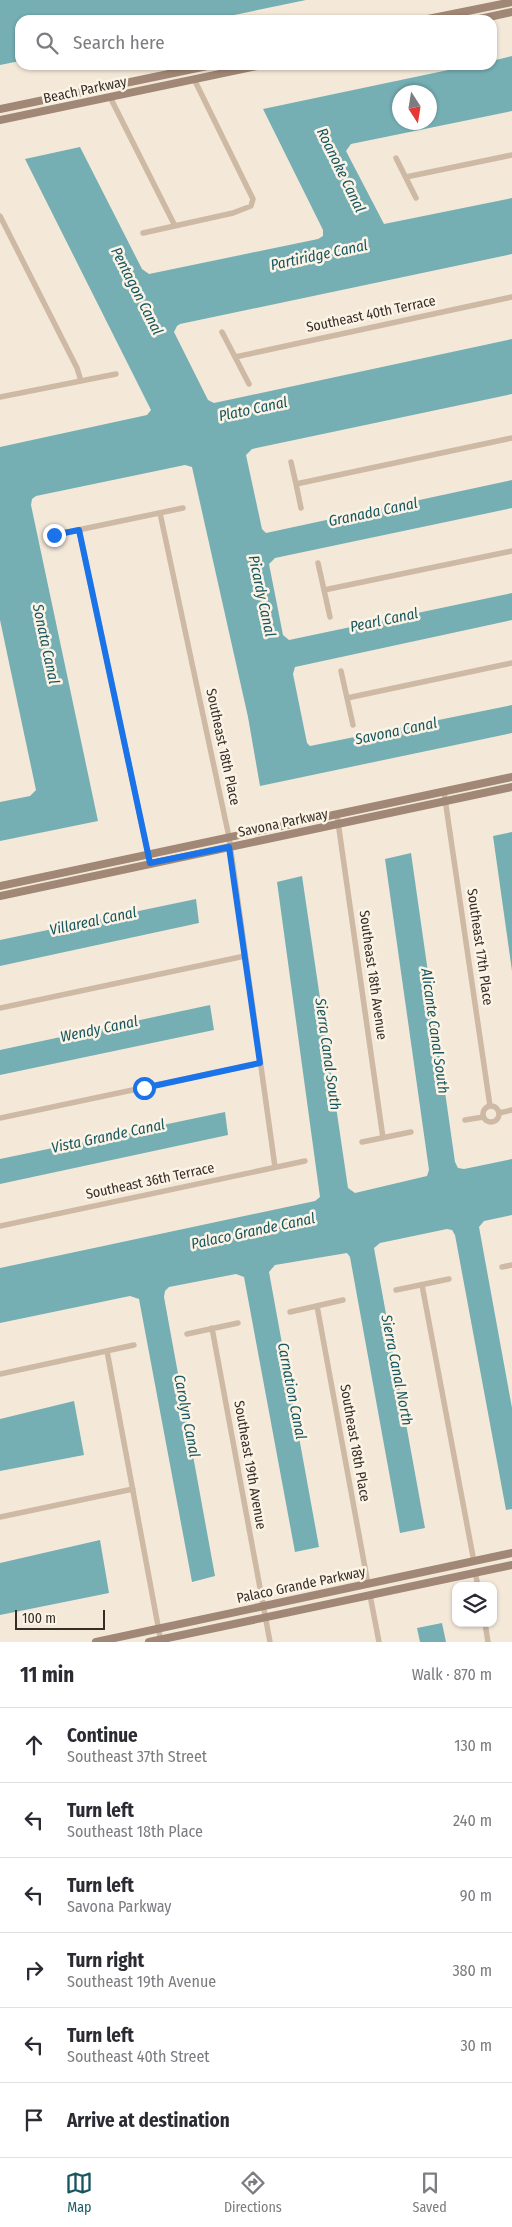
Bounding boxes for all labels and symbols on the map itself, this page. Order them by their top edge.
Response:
street label: Beach Parkway [42,73,129,107]
north arrow [392,85,437,130]
water label: Roanoke Canal [313,125,369,215]
water label: Partiridge Canal [269,236,369,274]
water label: Pentagon Canal [107,244,167,338]
street label: Southeast 40th Terrace [305,292,437,336]
water label: Plato Canal [217,393,289,425]
water label: Granada Canal [327,494,419,530]
route end [43,524,66,547]
water label: Picardy Canal [245,554,279,638]
water label: Sonata Canal [29,601,63,686]
water label: Pearl Canal [348,604,420,636]
street label: Southeast 18th Place [202,687,244,807]
water label: Savona Canal [352,714,439,749]
street label: Savona Parkway [237,805,330,841]
street label: Southeast 17th Place [463,888,497,1007]
water label: Villareal Canal [48,903,138,939]
street label: Southeast 18th Avenue [355,909,391,1041]
water label: Alicante Canal South [417,966,453,1095]
water label: Sierra Canal South [311,996,345,1111]
water label: Wendy Canal [59,1012,139,1046]
route start [133,1077,156,1100]
water label: Vista Grande Canal [50,1115,166,1157]
street label: Southeast 36th Terrace [84,1159,216,1203]
water label: Palaco Grande Canal [189,1209,317,1253]
water label: Sierra Canal North [377,1312,417,1427]
water label: Carnation Canal [274,1341,310,1441]
water label: Carolyn Canal [170,1373,204,1459]
street label: Southeast 18th Place [336,1383,374,1503]
street label: Southeast 19th Avenue [230,1399,270,1531]
street label: Palaco Grande Parkway [235,1563,368,1607]
scale bar [15,1607,105,1630]

